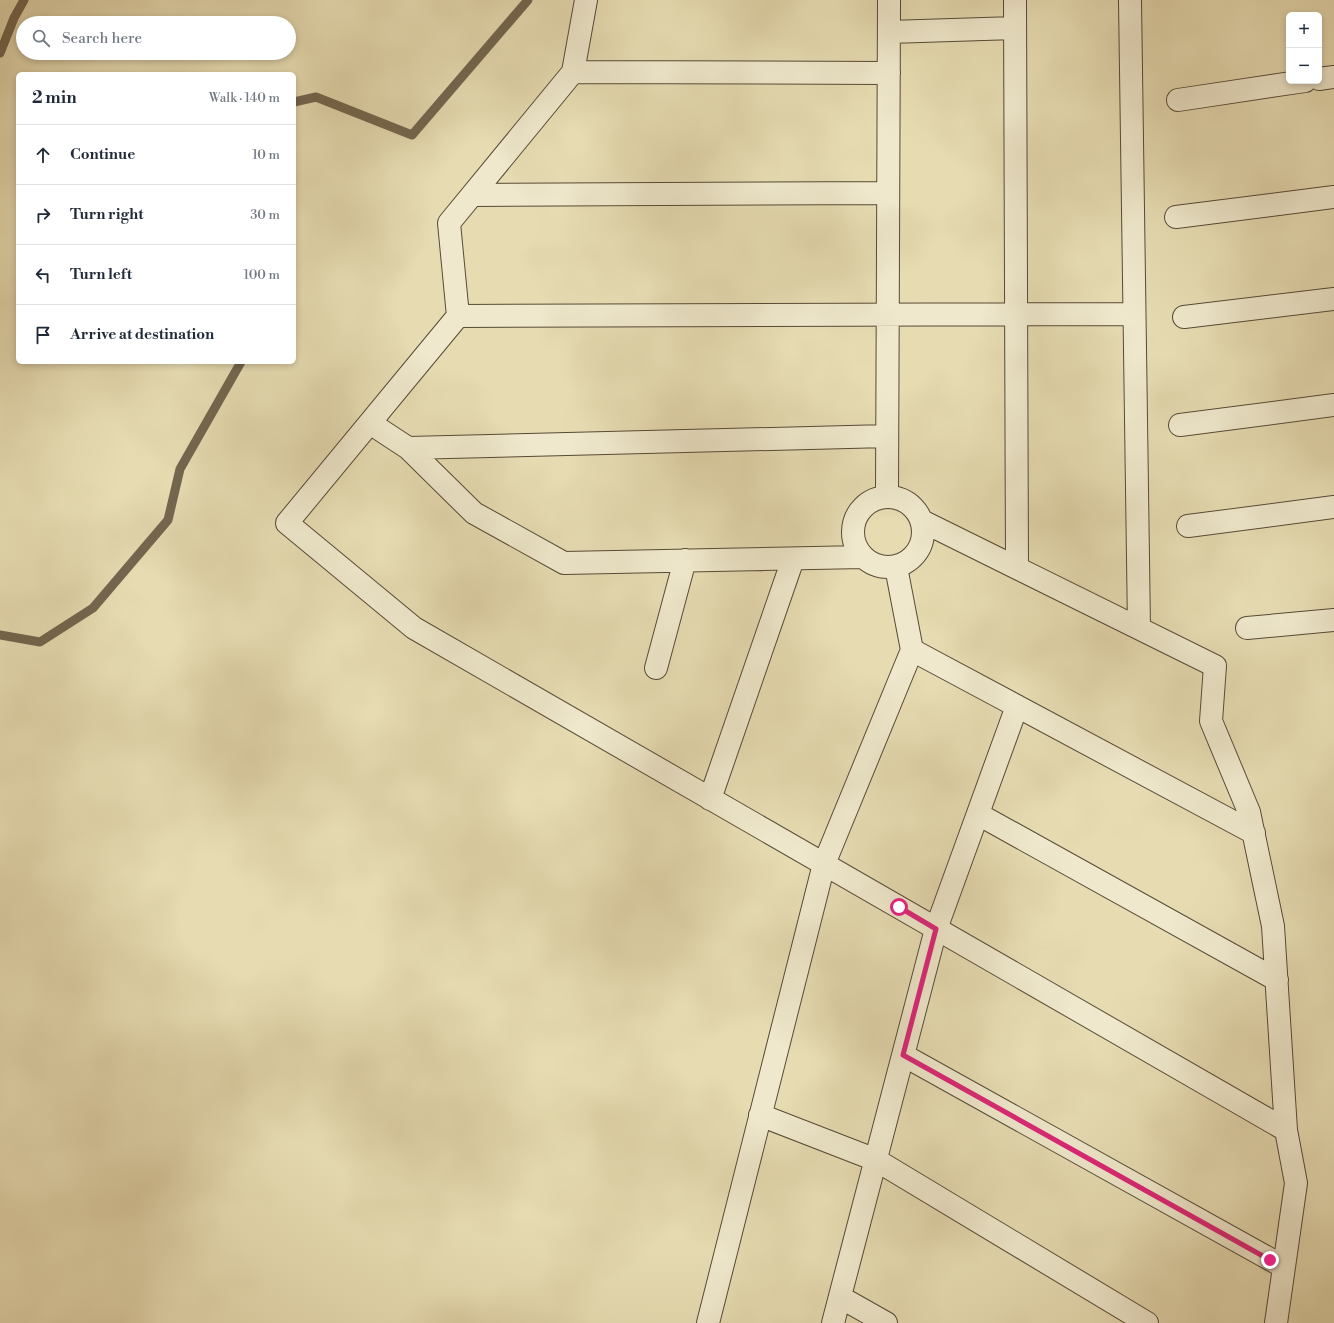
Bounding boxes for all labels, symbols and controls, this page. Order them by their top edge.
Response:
map controls [1286,12,1322,84]
button: + [1286,12,1322,48]
search box [16,16,296,60]
icon: search [30,27,52,49]
text: Search here [62,29,142,48]
button: − [1286,48,1322,84]
text: 2 min [32,87,77,109]
text: Walk · 140 m [209,90,280,106]
icon: ahead [32,144,54,166]
text: Continue [70,145,135,164]
text: 10 m [252,147,280,163]
icon: right [32,204,54,226]
text: Turn right [70,205,144,224]
text: 30 m [250,207,280,223]
icon: left [32,264,54,286]
text: Turn left [70,265,132,284]
text: 100 m [244,267,280,283]
icon: arrive [32,324,54,346]
text: Arrive at destination [70,325,214,344]
route start [890,898,908,916]
route end [1261,1251,1279,1269]

